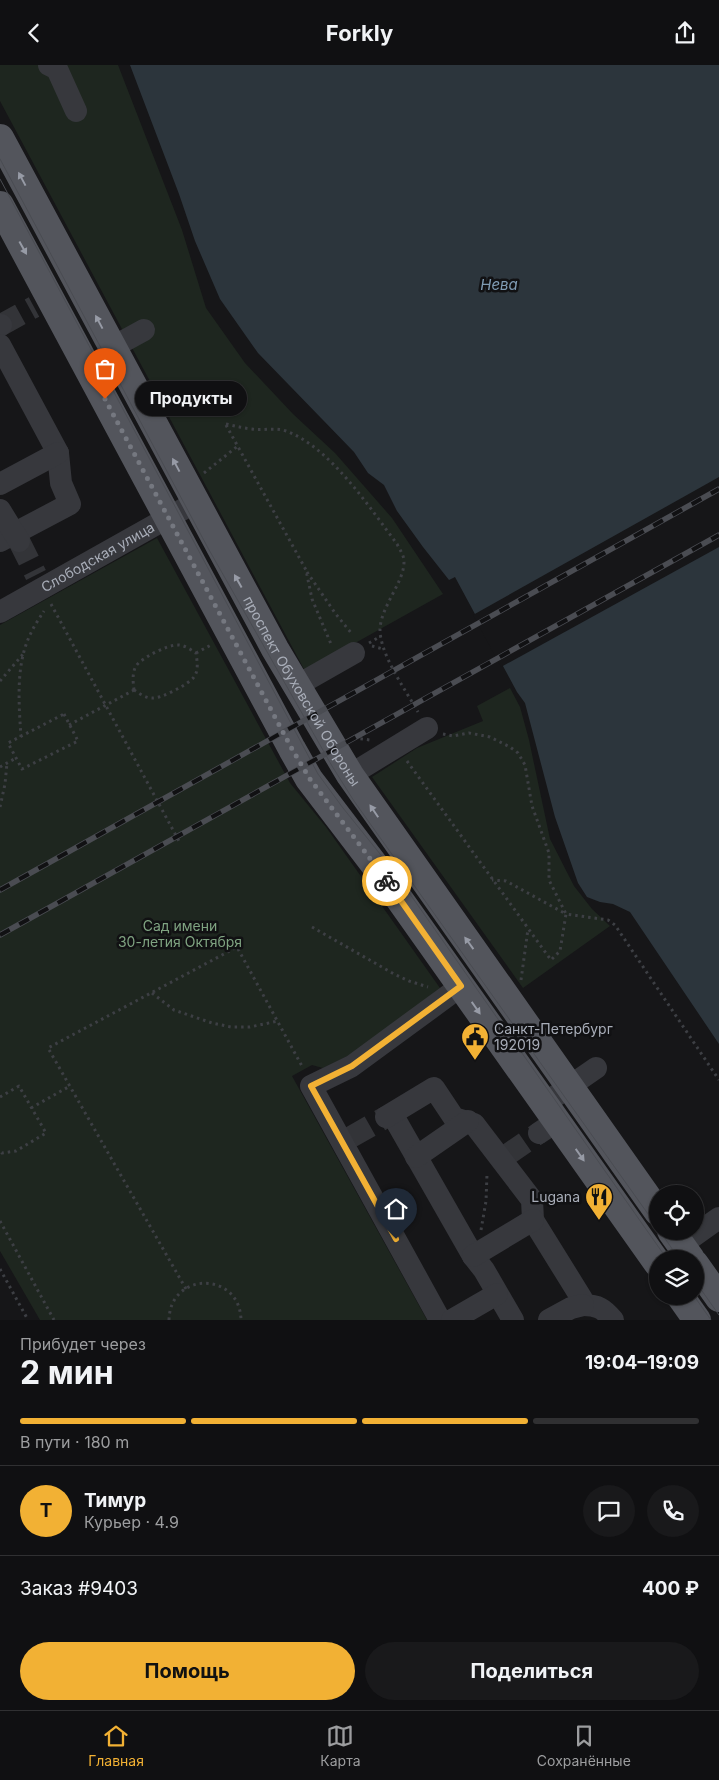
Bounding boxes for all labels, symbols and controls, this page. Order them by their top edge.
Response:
icon: back [20,19,48,47]
icon: share [671,19,699,47]
text: Forkly [326,20,393,46]
one-way arrow [18,172,26,186]
one-way arrow [19,241,27,255]
water label: Нева [480,275,518,294]
one-way arrow [95,315,103,329]
pin [84,348,126,399]
icon: bag [91,355,119,383]
callout: Продукты [135,381,248,417]
text: Продукты [150,388,232,408]
one-way arrow [172,458,180,472]
street label: Слободская улица [38,518,157,595]
one-way arrow [234,573,242,588]
street label: проспект Обуховской Обороны [240,593,364,789]
one-way arrow [369,804,379,817]
courier [362,856,412,906]
icon: bike [373,867,401,895]
park label: Сад имени 30-летия Октября [118,917,242,950]
one-way arrow [464,936,474,950]
one-way arrow [471,1001,481,1015]
place label: Санкт-Петербург 192019 [494,1020,613,1053]
public building icon: Санкт-Петербург 192019 [460,1022,490,1061]
one-way arrow [575,1148,586,1161]
restaurant icon: Lugana [584,1182,614,1221]
map controls [649,1185,704,1305]
button: locate [649,1185,704,1240]
pin [375,1188,417,1239]
place label: Lugana [531,1188,580,1205]
icon: home [382,1195,410,1223]
button: layers [649,1250,704,1305]
text: Прибудет через [20,1334,146,1354]
text: 19:04–19:09 [585,1351,699,1374]
text: 2 мин [20,1353,114,1392]
text: В пути · 180 m [20,1432,129,1452]
button: chat [583,1485,635,1537]
button: phone [647,1485,699,1537]
text: Тимур [84,1489,146,1512]
text: Т [40,1499,52,1522]
text: Курьер · 4.9 [84,1512,179,1532]
text: Заказ #9403 [20,1577,138,1600]
text: 400 ₽ [642,1577,699,1600]
button: Помощь [20,1642,355,1700]
button: Поделиться [365,1642,699,1700]
tab: Главная [88,1722,144,1769]
tab: Карта [320,1722,361,1769]
tab: Сохранённые [537,1722,631,1769]

